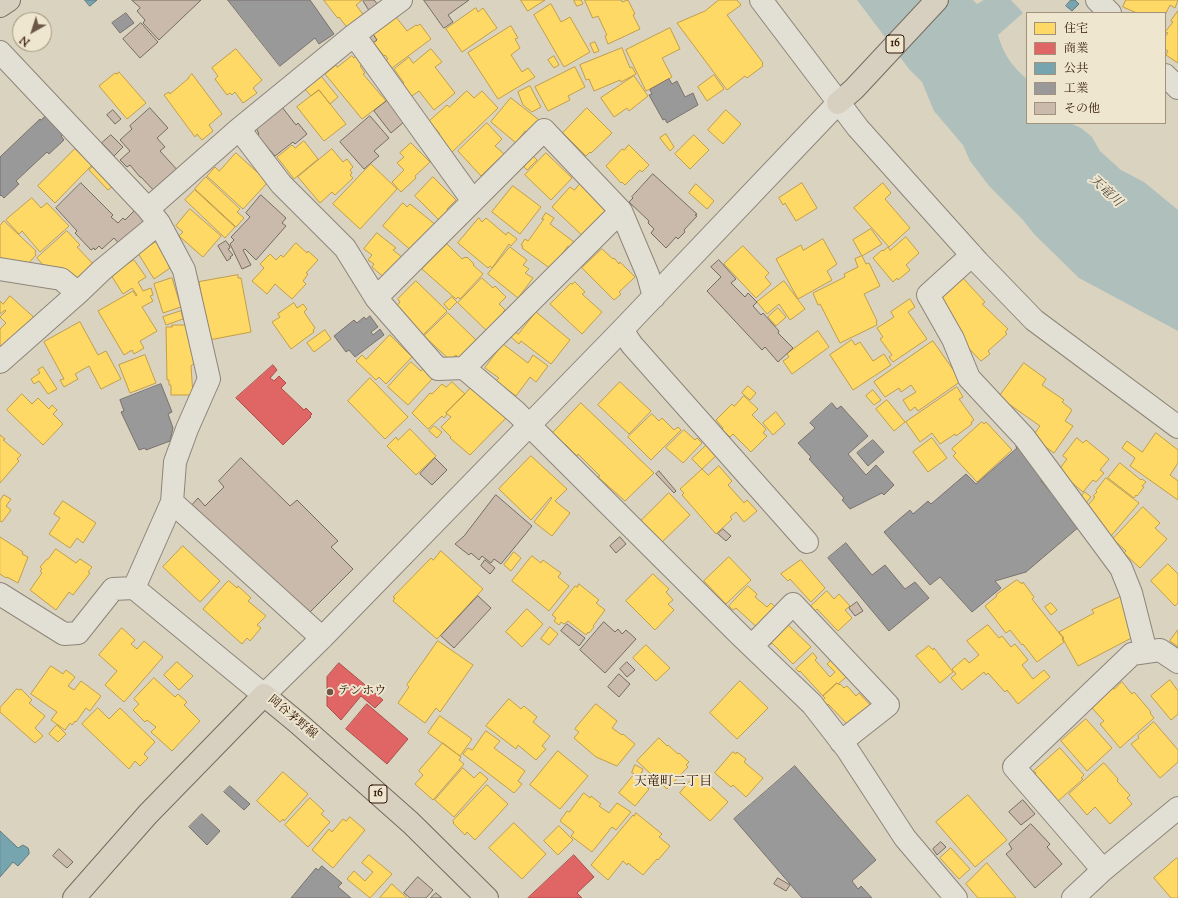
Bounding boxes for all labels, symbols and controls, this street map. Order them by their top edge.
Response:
north arrow [12,12,52,52]
legend [1026,12,1166,124]
text: 住宅 [1064,20,1088,38]
text: N [17,32,34,50]
road number: 16 [886,35,904,53]
text: 商業 [1064,40,1088,58]
text: 公共 [1064,60,1088,78]
text: 工業 [1064,80,1088,98]
text: その他 [1064,100,1100,118]
water label: 天竜川 [1085,173,1125,211]
place label: テンホウ [338,685,386,699]
marker: テンホウ [325,687,335,697]
street label: 岡谷茅野線 [264,693,320,743]
district label: 天竜町二丁目 [634,775,712,791]
road number: 16 [369,785,387,803]

